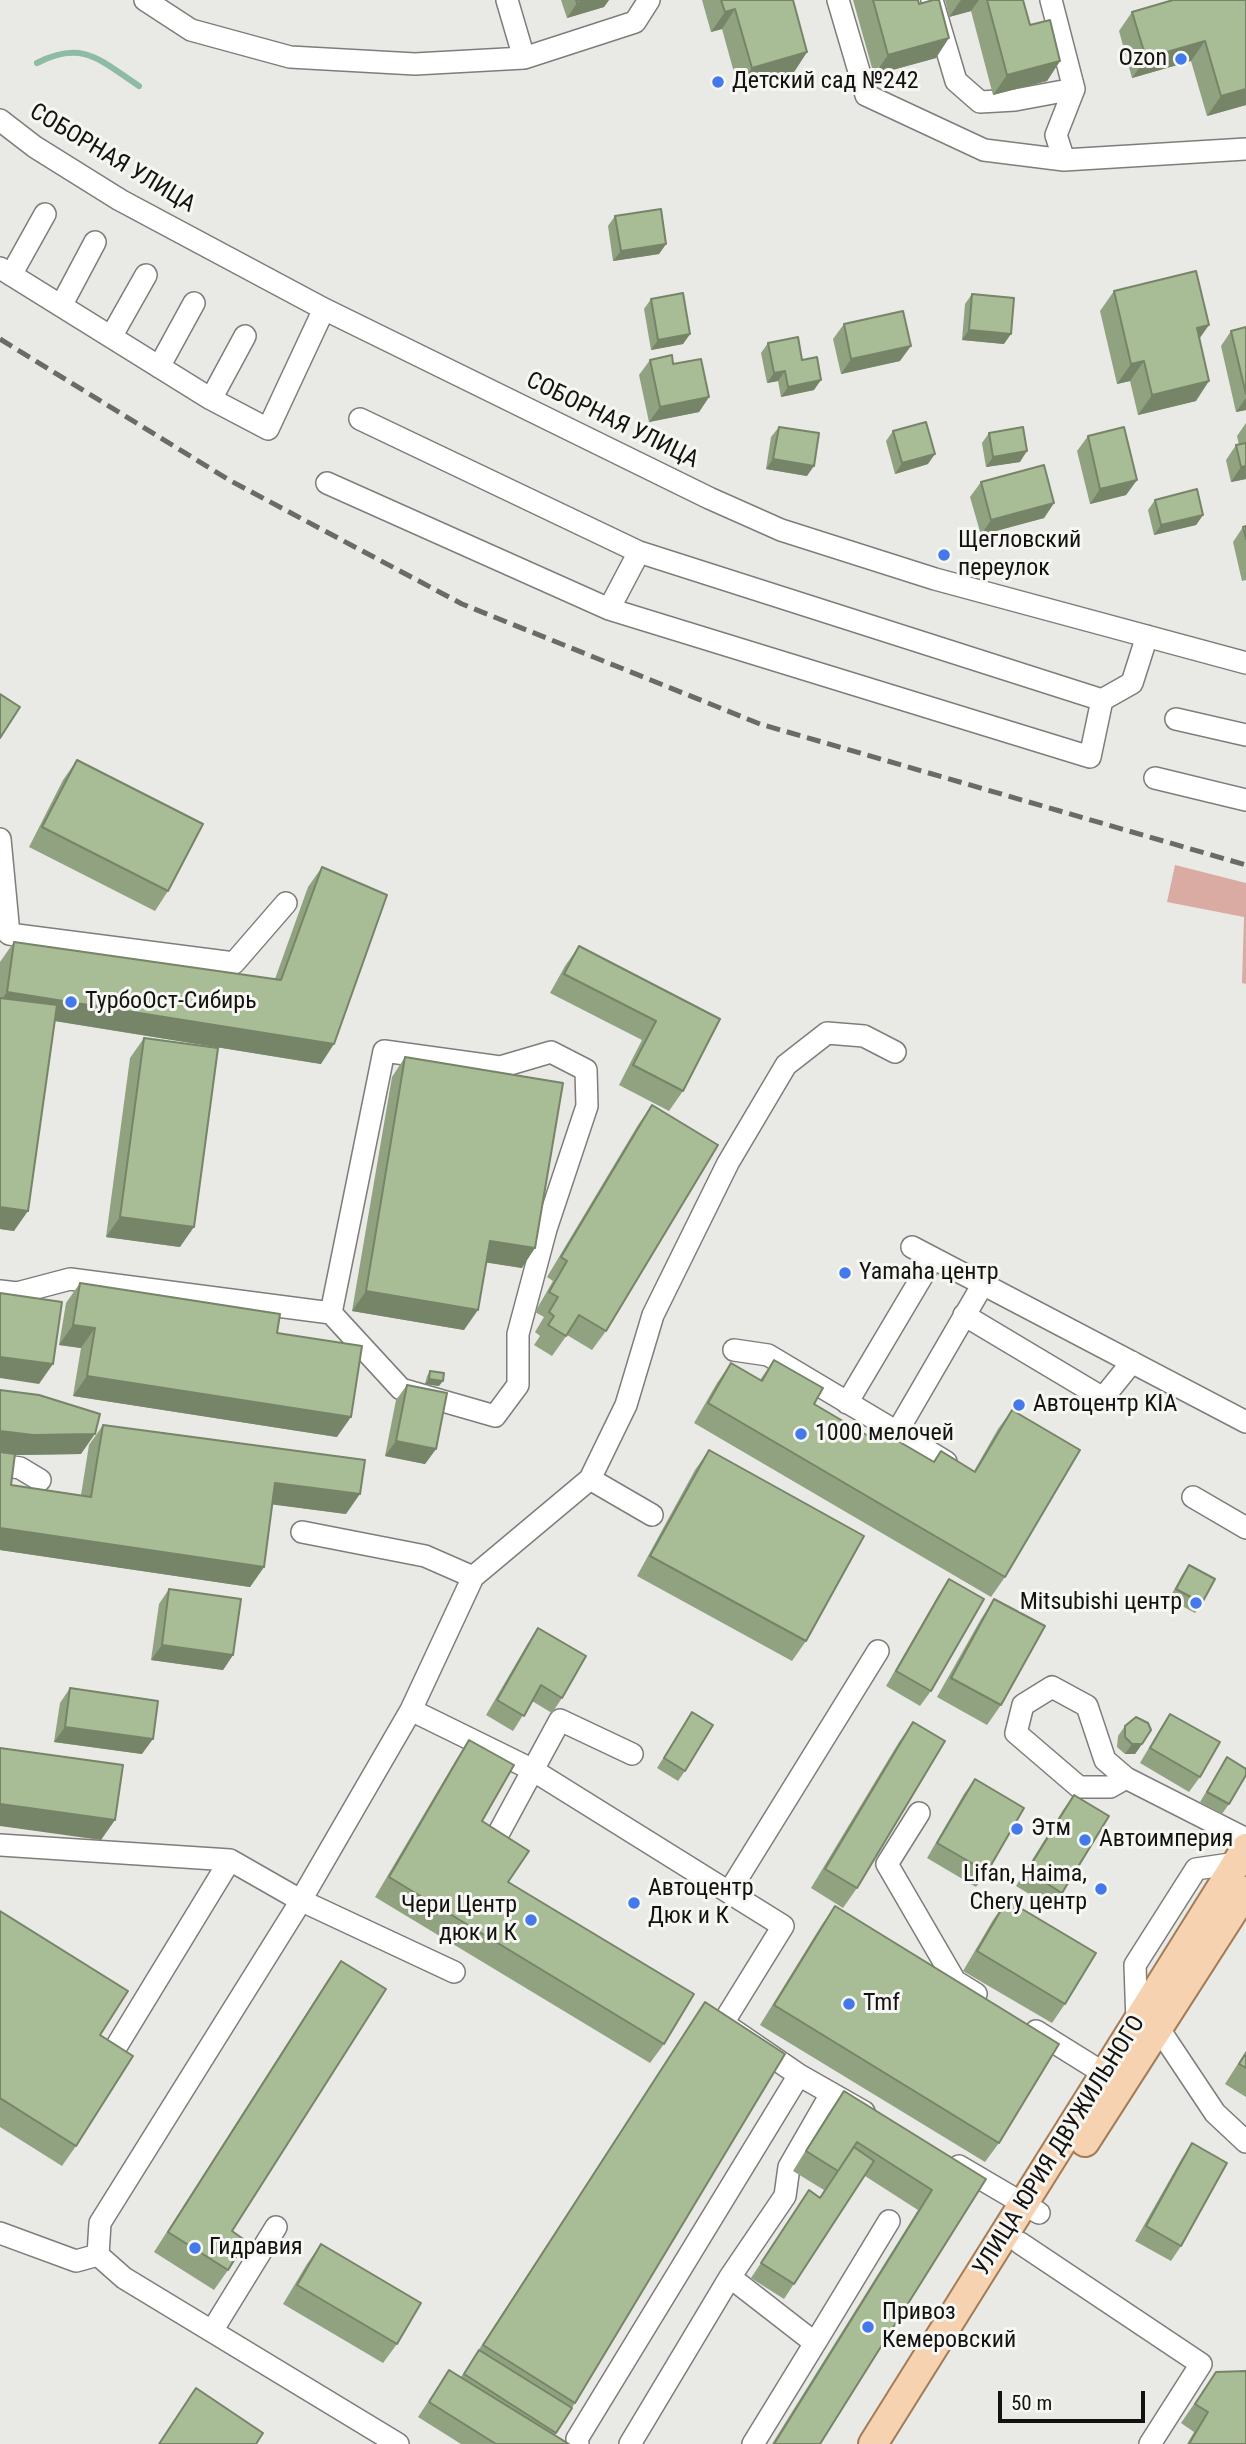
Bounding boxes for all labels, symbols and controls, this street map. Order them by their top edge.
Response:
place label: Ozon [1119,45,1167,73]
marker: Ozon [1173,51,1189,67]
place label: Детский сад №242 [732,68,919,96]
marker: Детский сад №242 [710,74,726,90]
street label: СОБОРНАЯ УЛИЦА [24,98,200,220]
street label: СОБОРНАЯ УЛИЦА [521,367,703,475]
place label: Щегловский переулок [958,527,1081,583]
marker: Щегловский переулок [936,547,952,563]
place label: ТурбоОст-Сибирь [85,988,257,1016]
marker: ТурбоОст-Сибирь [63,994,79,1010]
place label: Yamaha центр [859,1259,998,1287]
marker: Yamaha центр [837,1265,853,1281]
place label: Автоцентр KIA [1033,1391,1177,1419]
marker: Автоцентр KIA [1011,1397,1027,1413]
place label: 1000 мелочей [815,1420,954,1448]
marker: 1000 мелочей [793,1426,809,1442]
place label: Mitsubishi центр [1020,1589,1182,1617]
marker: Mitsubishi центр [1188,1595,1204,1611]
place label: Этм [1031,1815,1071,1843]
marker: Этм [1009,1821,1025,1837]
place label: Автоимперия [1099,1826,1233,1854]
marker: Автоимперия [1077,1832,1093,1848]
place label: Lifan, Haima, Chery центр [963,1861,1087,1917]
place label: Автоцентр Дюк и К [648,1875,754,1931]
marker: Lifan, Haima, Chery центр [1093,1881,1109,1897]
place label: Чери Центр дюк и К [401,1892,517,1948]
marker: Автоцентр Дюк и К [626,1895,642,1911]
marker: Чери Центр дюк и К [523,1912,539,1928]
place label: Tmf [863,1990,900,2018]
marker: Tmf [841,1996,857,2012]
street label: УЛИЦА ЮРИЯ ДВУЖИЛЬНОГО [968,2011,1152,2281]
place label: Гидравия [209,2234,303,2262]
marker: Гидравия [187,2240,203,2256]
place label: Привоз Кемеровский [882,2299,1016,2355]
marker: Привоз Кемеровский [860,2319,876,2335]
scale bar [1001,2378,1148,2422]
text: 50 m [1011,2391,1052,2415]

